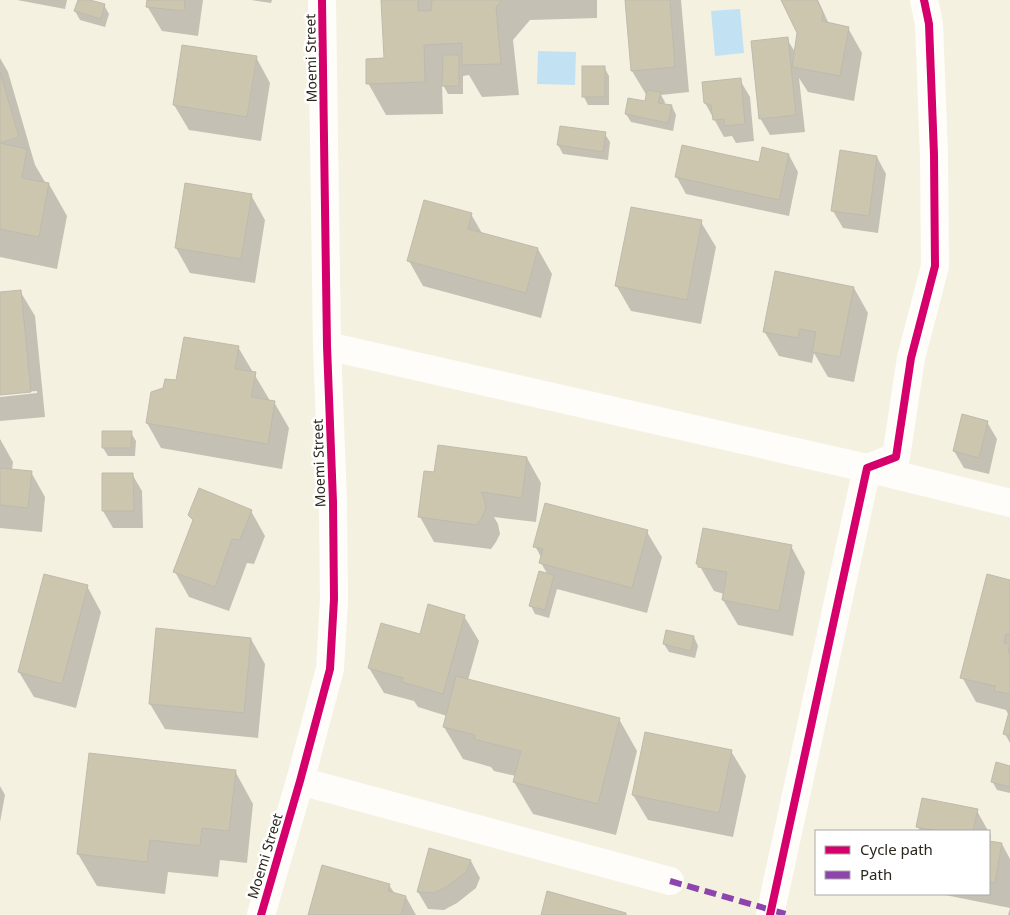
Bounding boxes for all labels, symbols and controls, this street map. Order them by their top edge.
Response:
street label: Moemi Street [300,14,321,102]
street label: Moemi Street [307,418,330,508]
street label: Moemi Street [242,811,287,901]
legend [815,830,990,895]
text: Cycle path [860,839,933,859]
text: Path [860,864,892,884]

